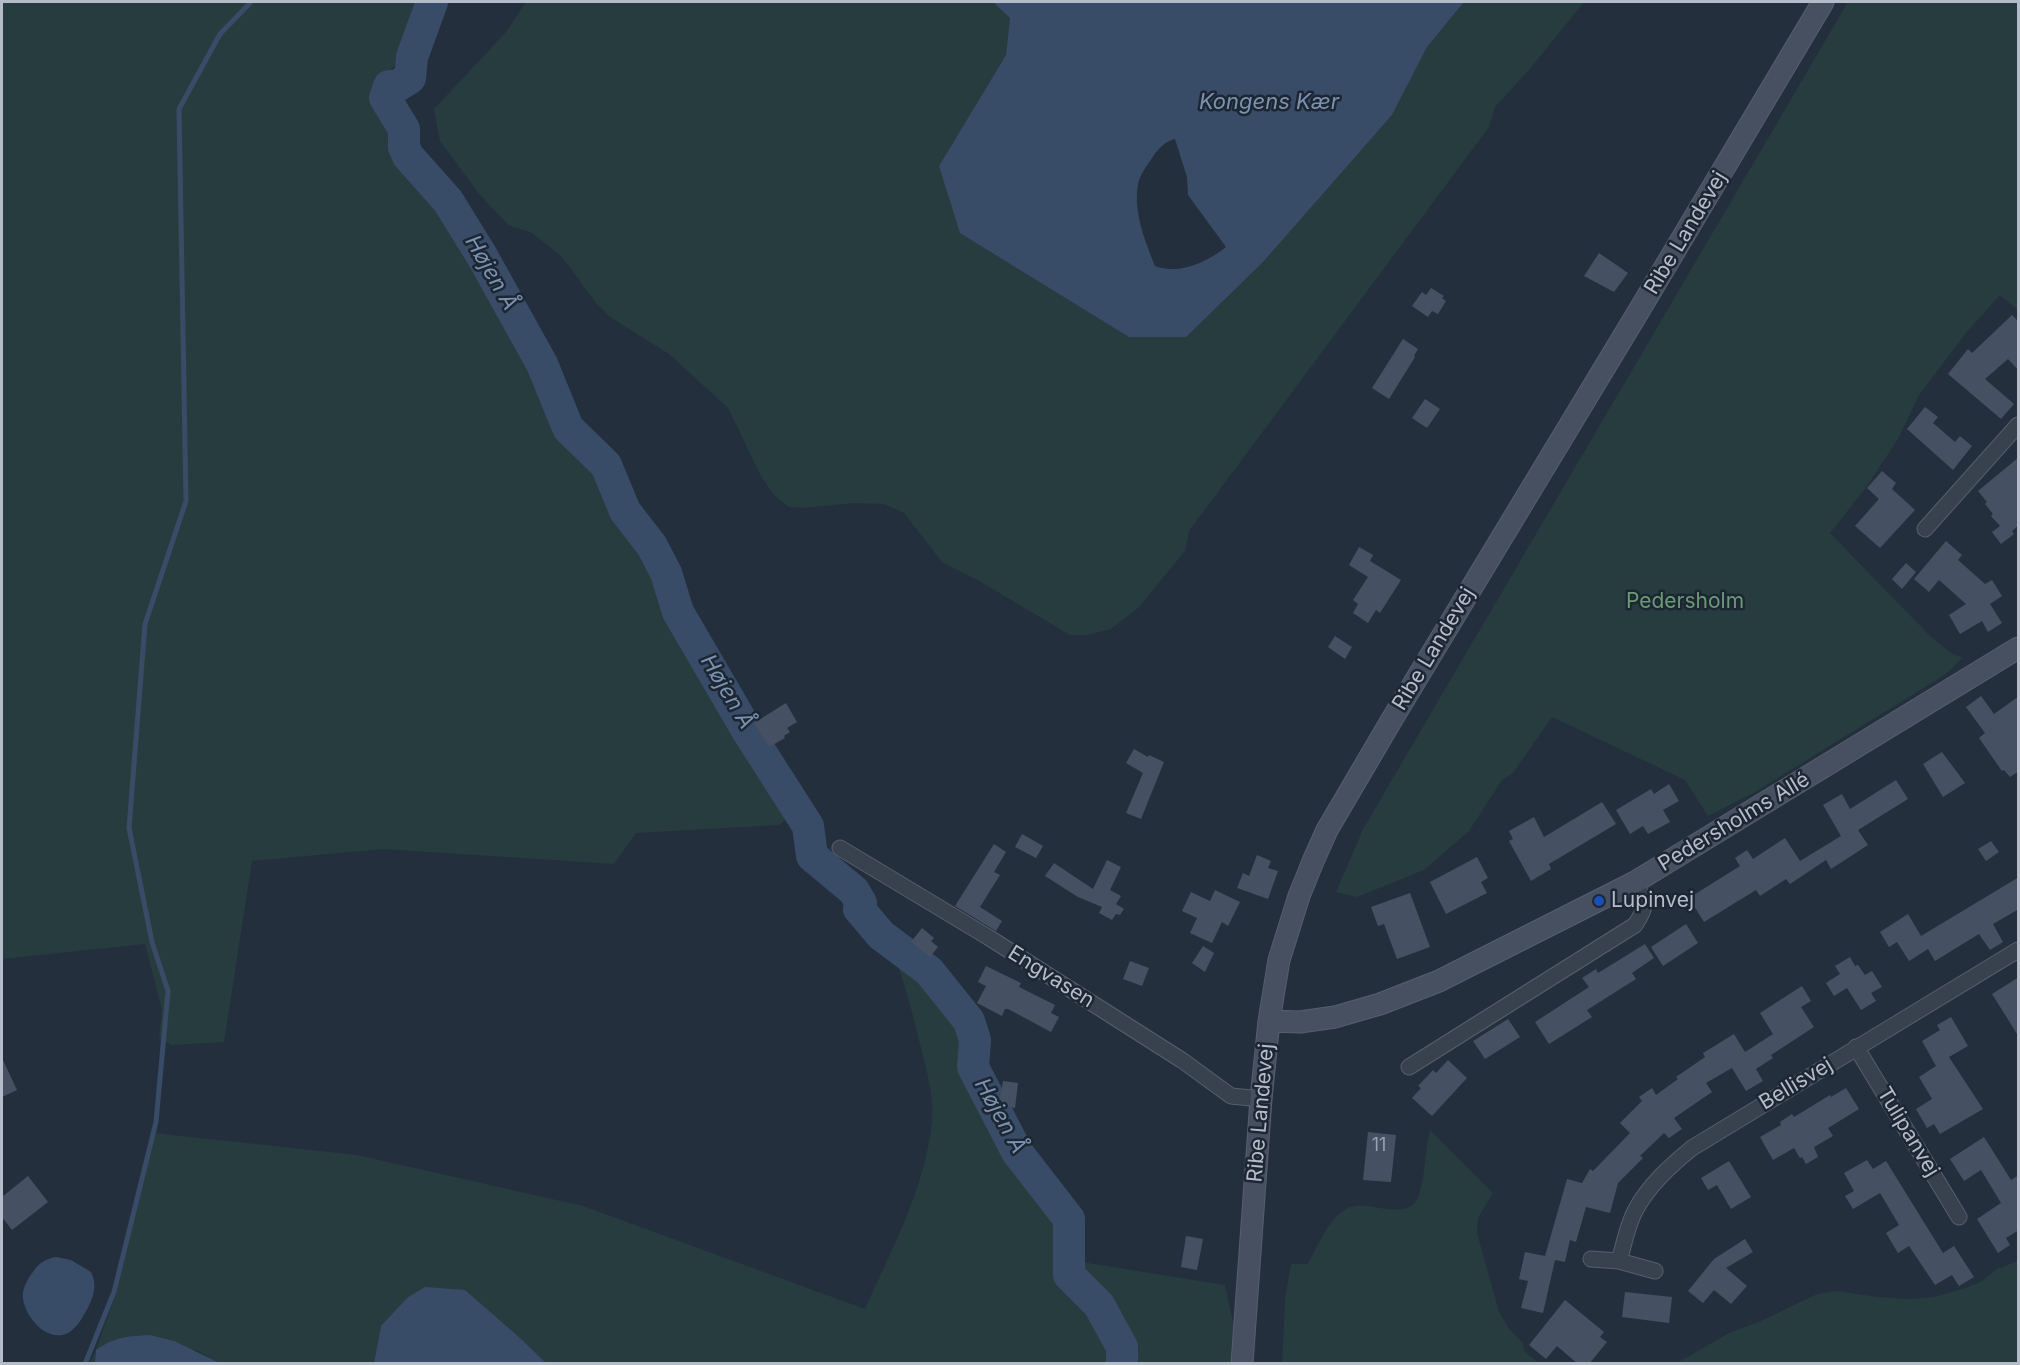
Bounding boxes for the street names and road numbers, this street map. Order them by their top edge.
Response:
street label: Ribe Landevej [1639,167,1733,299]
street label: Ribe Landevej [1387,583,1481,715]
street label: Pedersholms Allé [1654,767,1814,877]
street label: Engvasen [1003,941,1099,1013]
street label: Ribe Landevej [1242,1043,1280,1183]
street label: Bellisvej [1755,1052,1837,1116]
street label: Tulipanvej [1871,1083,1945,1181]

